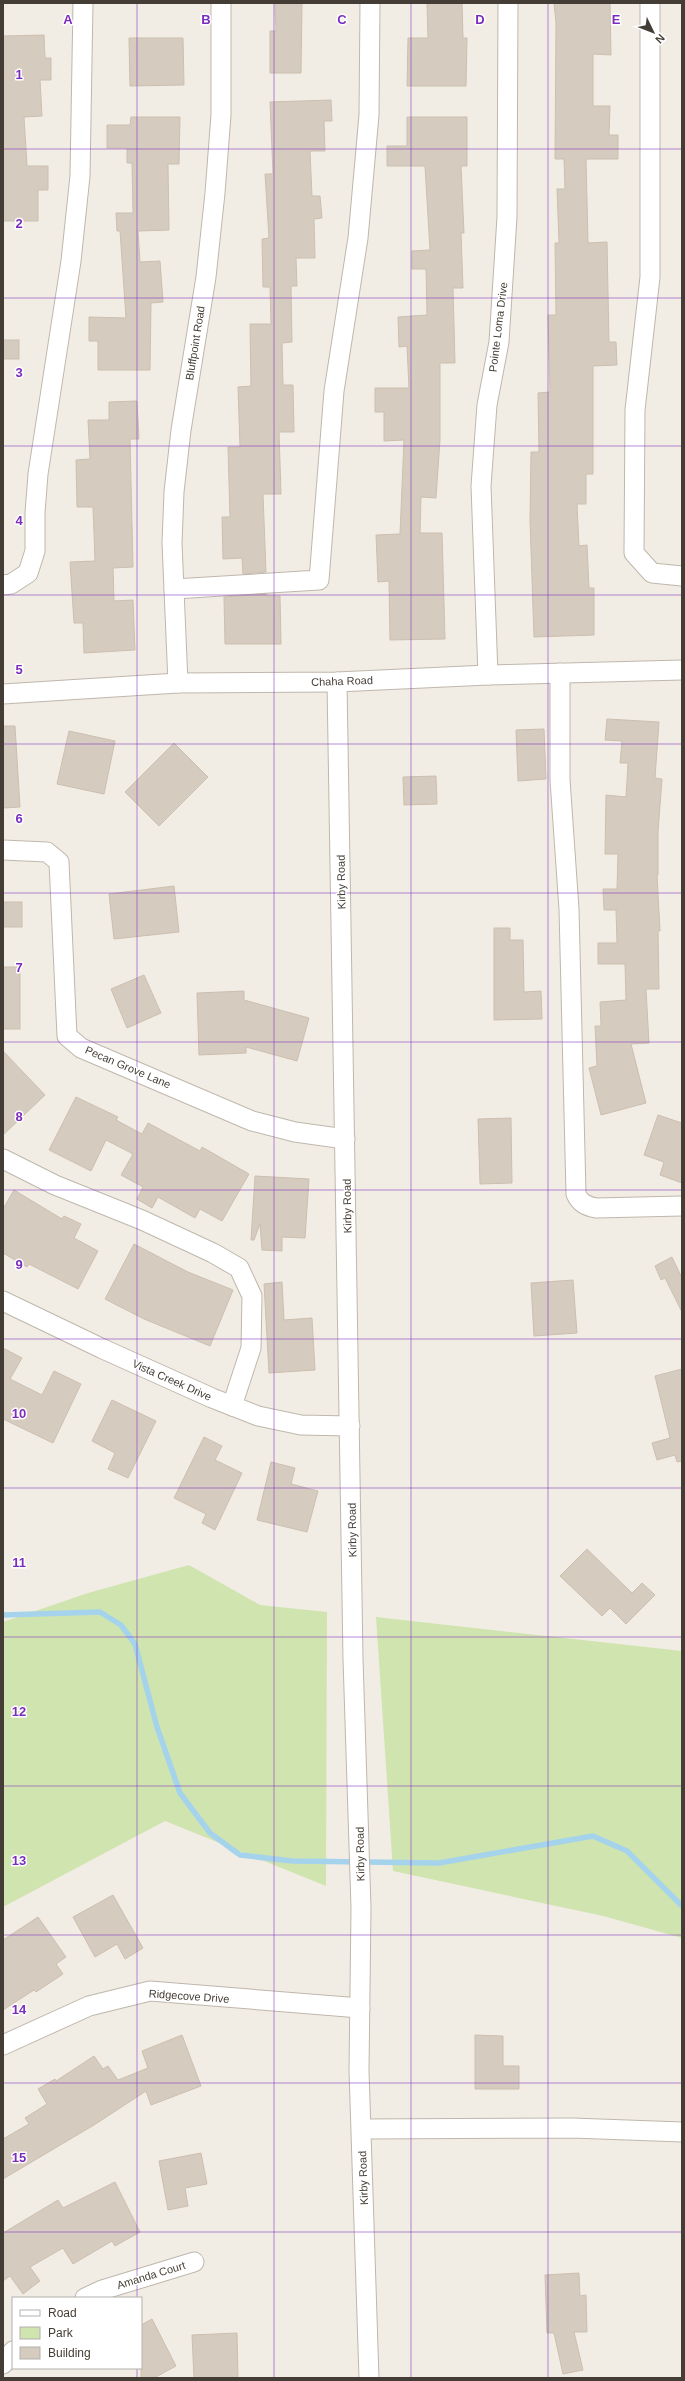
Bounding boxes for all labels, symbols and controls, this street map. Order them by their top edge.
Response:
text: A [63,12,73,27]
text: B [201,12,211,27]
text: C [337,12,347,27]
text: D [475,12,485,27]
text: E [612,12,621,27]
north arrow [633,12,673,52]
text: N [653,32,667,46]
text: 1 [15,67,23,82]
text: 2 [15,216,23,231]
street label: Pointe Loma Drive [487,281,509,373]
street label: Bluffpoint Road [183,305,207,381]
text: 3 [15,365,23,380]
text: 4 [15,513,23,528]
text: 5 [15,662,23,677]
street label: Chaha Road [311,674,373,688]
text: 6 [15,811,23,826]
street label: Kirby Road [335,855,347,909]
text: 7 [15,960,23,975]
street label: Pecan Grove Lane [83,1044,173,1090]
text: 8 [15,1109,23,1124]
street label: Kirby Road [341,1179,353,1233]
text: 9 [15,1257,23,1272]
street label: Vista Creek Drive [131,1357,213,1403]
text: 10 [12,1406,26,1421]
street label: Kirby Road [346,1503,358,1557]
text: 11 [12,1555,26,1570]
text: 12 [12,1704,26,1719]
street label: Kirby Road [354,1827,366,1881]
text: 13 [12,1853,26,1868]
street label: Ridgecove Drive [148,1987,230,2005]
text: 14 [12,2002,27,2017]
text: 15 [12,2150,26,2165]
street label: Kirby Road [356,2151,370,2205]
street label: Amanda Court [115,2259,187,2291]
legend [12,2297,142,2369]
text: Road [48,2306,77,2320]
text: Park [48,2326,74,2340]
text: Building [48,2346,91,2360]

